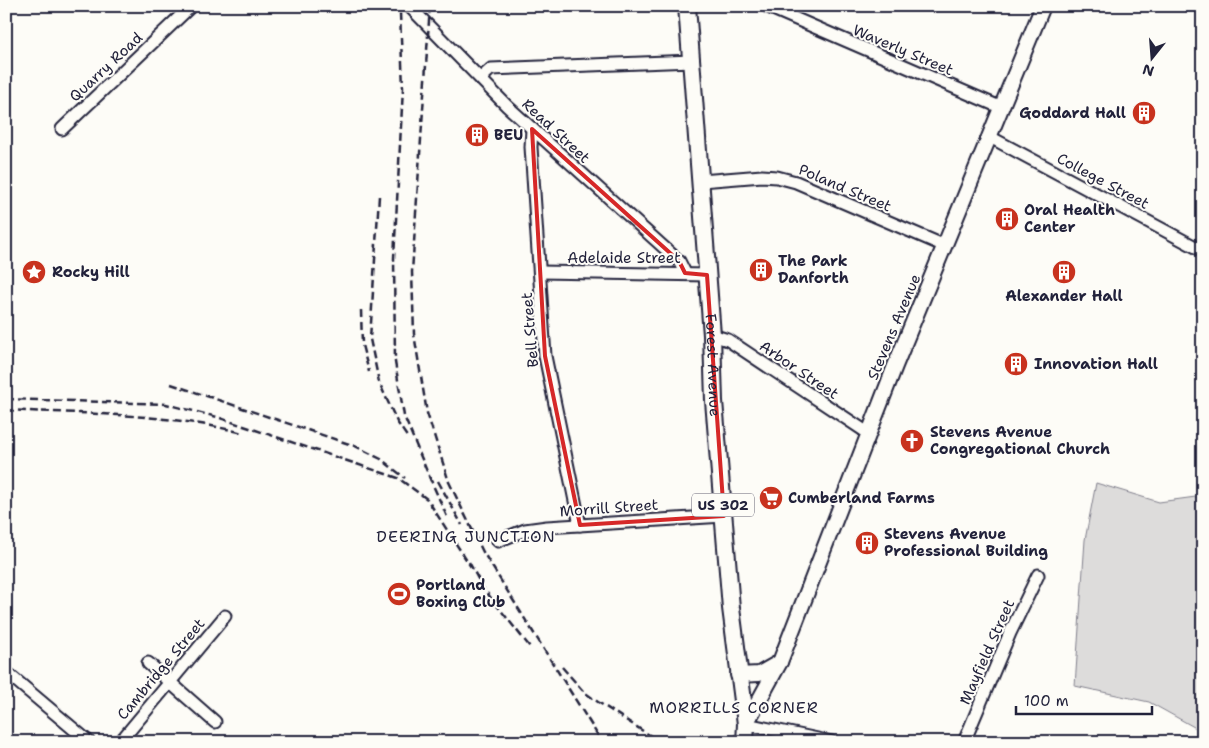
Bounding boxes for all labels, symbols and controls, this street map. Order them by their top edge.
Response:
street label: Waverly Street [850,20,956,80]
street label: Quarry Road [65,28,147,106]
north arrow [1126,32,1176,82]
text: N [1140,60,1156,81]
street label: Read Street [518,94,594,168]
building icon: Goddard Hall [1131,100,1157,126]
place label: Goddard Hall [1019,103,1126,123]
building icon: BEU [464,122,490,148]
place label: BEU [494,125,523,145]
street label: College Street [1053,148,1153,214]
street label: Poland Street [796,159,894,217]
place label: Oral Health Center [1024,200,1115,237]
building icon: Oral Health Center [994,206,1020,232]
street label: Adelaide Street [567,248,681,268]
place label: The Park Danforth [778,251,849,288]
building icon: The Park Danforth [748,257,774,283]
place icon: Rocky Hill [21,259,47,285]
building icon: Alexander Hall [1051,259,1077,285]
place label: Rocky Hill [52,262,130,282]
street label: Stevens Avenue [863,271,925,383]
place label: Alexander Hall [1005,286,1123,306]
street label: Bell Street [517,292,543,368]
street label: Forest Avenue [700,313,725,417]
street label: Arbor Street [756,336,842,404]
building icon: Innovation Hall [1003,351,1029,377]
place label: Innovation Hall [1034,354,1158,374]
place label: Stevens Avenue Congregational Church [930,422,1110,459]
church icon: Stevens Avenue Congregational Church [899,428,925,454]
supermarket icon: Cumberland Farms [758,485,784,511]
place label: Cumberland Farms [788,488,935,508]
road number: US 302 [692,494,754,516]
street label: Morrill Street [559,495,659,521]
place label: Stevens Avenue Professional Building [884,524,1048,561]
district label: DEERING JUNCTION [376,526,556,547]
building icon: Stevens Avenue Professional Building [854,530,880,556]
place label: Portland Boxing Club [416,575,505,612]
sports icon: Portland Boxing Club [386,581,412,607]
street label: Mayfield Street [955,596,1019,708]
street label: Cambridge Street [113,614,209,724]
scale bar [1016,683,1153,715]
text: 100 m [1024,691,1069,711]
district label: MORRILLS CORNER [649,697,819,718]

